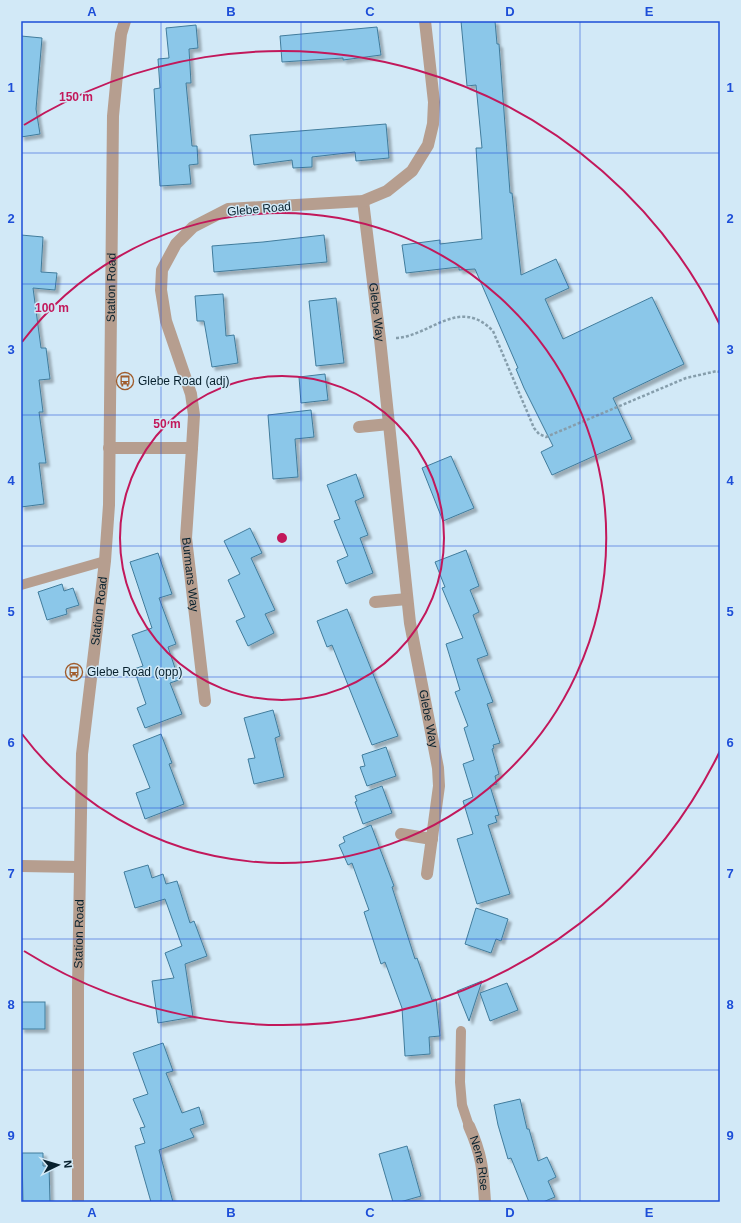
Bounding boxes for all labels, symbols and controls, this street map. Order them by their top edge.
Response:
text: A [87,4,97,19]
text: B [226,4,236,19]
text: C [365,4,375,19]
text: D [505,4,515,19]
text: E [645,4,654,19]
text: 1 [7,80,15,95]
text: 1 [726,80,734,95]
text: 150 m [59,90,93,104]
street label: Glebe Road [226,199,292,219]
text: 2 [7,211,15,226]
text: 2 [726,211,734,226]
street label: Station Road [104,253,119,322]
street label: Glebe Way [366,282,387,342]
text: 100 m [35,301,69,315]
text: 3 [7,342,15,357]
text: 3 [726,342,734,357]
bus stop icon: Glebe Road (adj) [115,371,135,391]
place label: Glebe Road (adj) [138,374,229,388]
text: 50 m [153,417,181,431]
text: 4 [7,473,15,488]
text: 4 [726,473,734,488]
centre of rings [275,531,289,545]
street label: Burmans Way [179,536,202,613]
street label: Station Road [88,576,110,646]
text: 5 [7,604,15,619]
text: 5 [726,604,734,619]
bus stop icon: Glebe Road (opp) [64,662,84,682]
place label: Glebe Road (opp) [87,665,182,679]
street label: Glebe Way [416,688,441,749]
text: 6 [7,735,15,750]
text: 6 [726,735,734,750]
text: 7 [7,866,15,881]
text: 7 [726,866,734,881]
street label: Station Road [71,899,87,969]
text: 8 [7,997,15,1012]
text: 8 [726,997,734,1012]
text: 9 [7,1128,15,1143]
text: 9 [726,1128,734,1143]
street label: Nene Rise [467,1134,491,1192]
north arrow [38,1145,78,1185]
text: N [62,1160,74,1169]
text: A [87,1205,97,1220]
text: B [226,1205,236,1220]
text: C [365,1205,375,1220]
text: D [505,1205,515,1220]
text: E [645,1205,654,1220]

